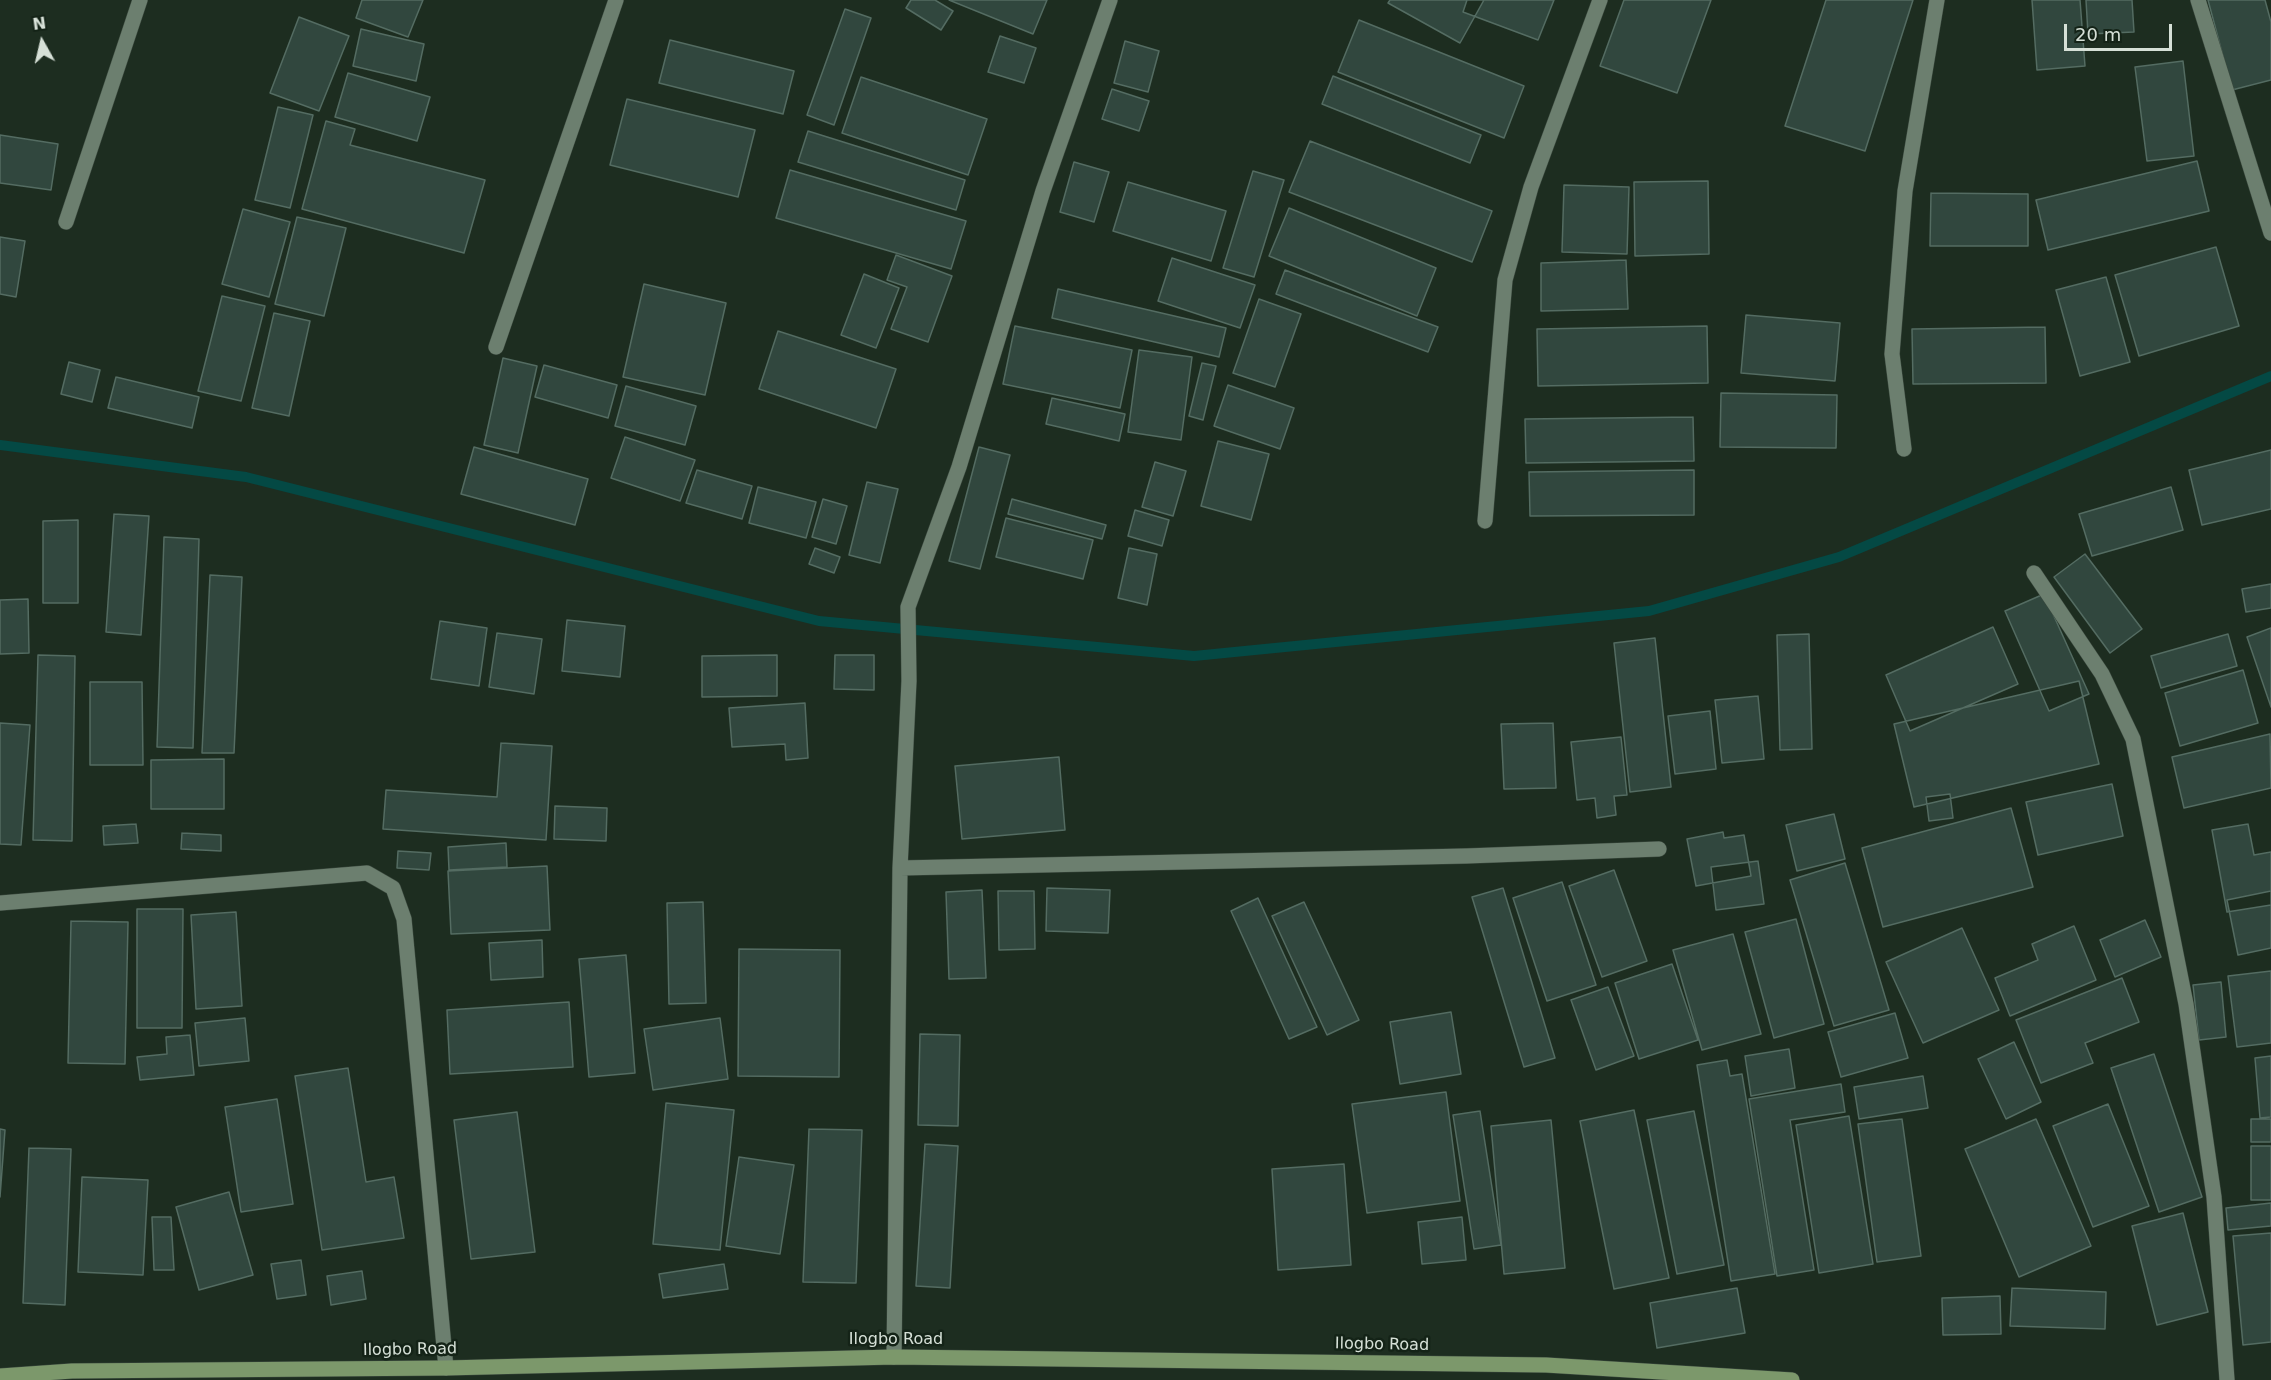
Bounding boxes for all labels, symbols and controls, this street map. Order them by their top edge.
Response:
north arrow [12,12,72,72]
scale bar [2067,12,2175,50]
text: N [31,13,47,34]
text: 20 m [2075,24,2121,45]
street label: Ilogbo Road [849,1330,943,1350]
street label: Ilogbo Road [1335,1335,1429,1355]
street label: Ilogbo Road [363,1340,457,1360]

